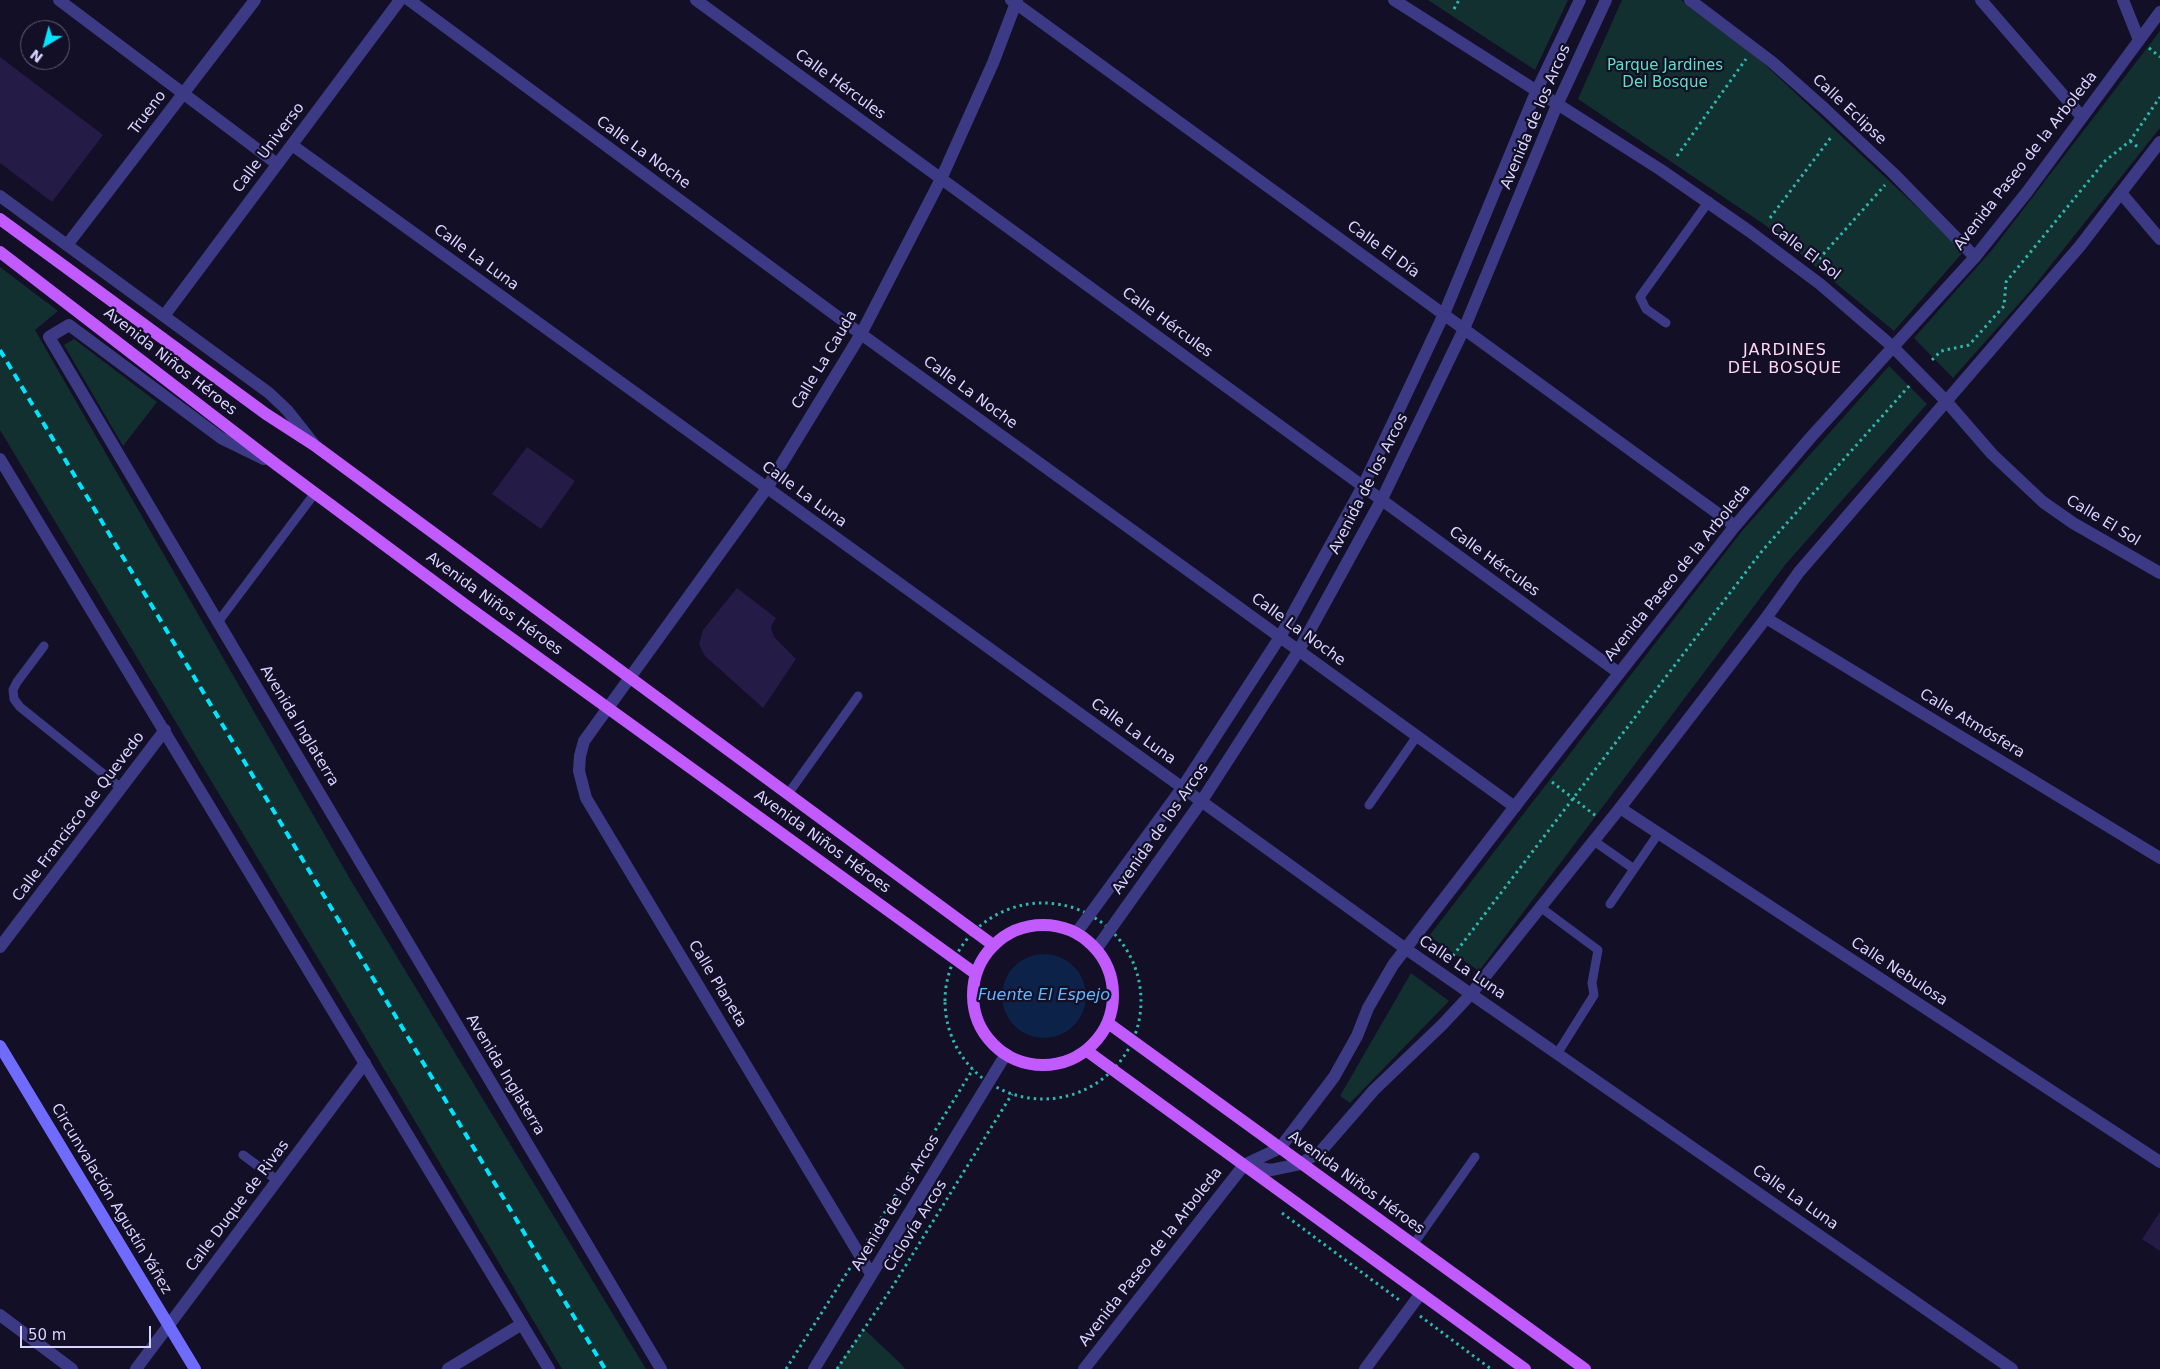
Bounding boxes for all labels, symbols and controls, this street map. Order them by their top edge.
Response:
north arrow [20,20,70,70]
street label: Avenida de los Arcos [1497,42,1575,192]
text: N [27,46,46,66]
street label: Calle Hércules [791,46,889,124]
park label: Parque Jardines Del Bosque [1607,57,1723,92]
street label: Avenida Paseo de la Arboleda [1951,68,2101,254]
street label: Calle Eclipse [1808,71,1890,149]
street label: Trueno [126,87,170,139]
street label: Calle Universo [229,99,309,197]
street label: Calle La Noche [593,113,693,193]
street label: Calle El Día [1343,218,1423,282]
street label: Calle El Sol [1766,220,1844,284]
street label: Calle La Luna [430,221,522,295]
street label: Calle Hércules [1118,284,1216,362]
street label: Avenida Niños Héroes [100,304,240,420]
street label: Calle La Cauda [788,307,862,413]
district label: JARDINES DEL BOSQUE [1727,341,1843,379]
street label: Calle La Noche [920,353,1020,433]
street label: Avenida de los Arcos [1326,411,1412,557]
street label: Calle La Luna [758,458,850,532]
street label: Avenida Paseo de la Arboleda [1601,481,1755,665]
street label: Calle El Sol [2063,492,2143,550]
street label: Calle Hércules [1445,523,1543,601]
street label: Avenida Niños Héroes [422,549,566,659]
street label: Calle La Noche [1248,590,1348,670]
street label: Avenida Inglaterra [256,662,342,790]
street label: Calle Atmósfera [1916,686,2028,762]
street label: Calle La Luna [1087,695,1179,769]
street label: Calle Francisco de Quevedo [9,729,149,905]
street label: Avenida de los Arcos [1109,760,1213,898]
street label: Avenida Niños Héroes [750,787,894,897]
street label: Calle La Luna [1415,932,1509,1004]
street label: Calle Nebulosa [1847,934,1951,1010]
street label: Calle Planeta [684,937,750,1031]
water label: Fuente El Espejo [978,986,1110,1006]
street label: Avenida Inglaterra [462,1011,548,1139]
street label: Circunvalación Agustín Yáñez [47,1100,175,1298]
street label: Avenida Niños Héroes [1284,1128,1428,1238]
street label: Avenida de los Arcos [848,1132,944,1274]
street label: Calle Duque de Rivas [183,1137,293,1275]
street label: Calle La Luna [1749,1162,1841,1234]
street label: Avenida Paseo de la Arboleda [1076,1164,1226,1350]
street label: Ciclovía Arcos [881,1177,951,1275]
scale bar [22,1316,154,1348]
text: 50 m [28,1326,66,1344]

